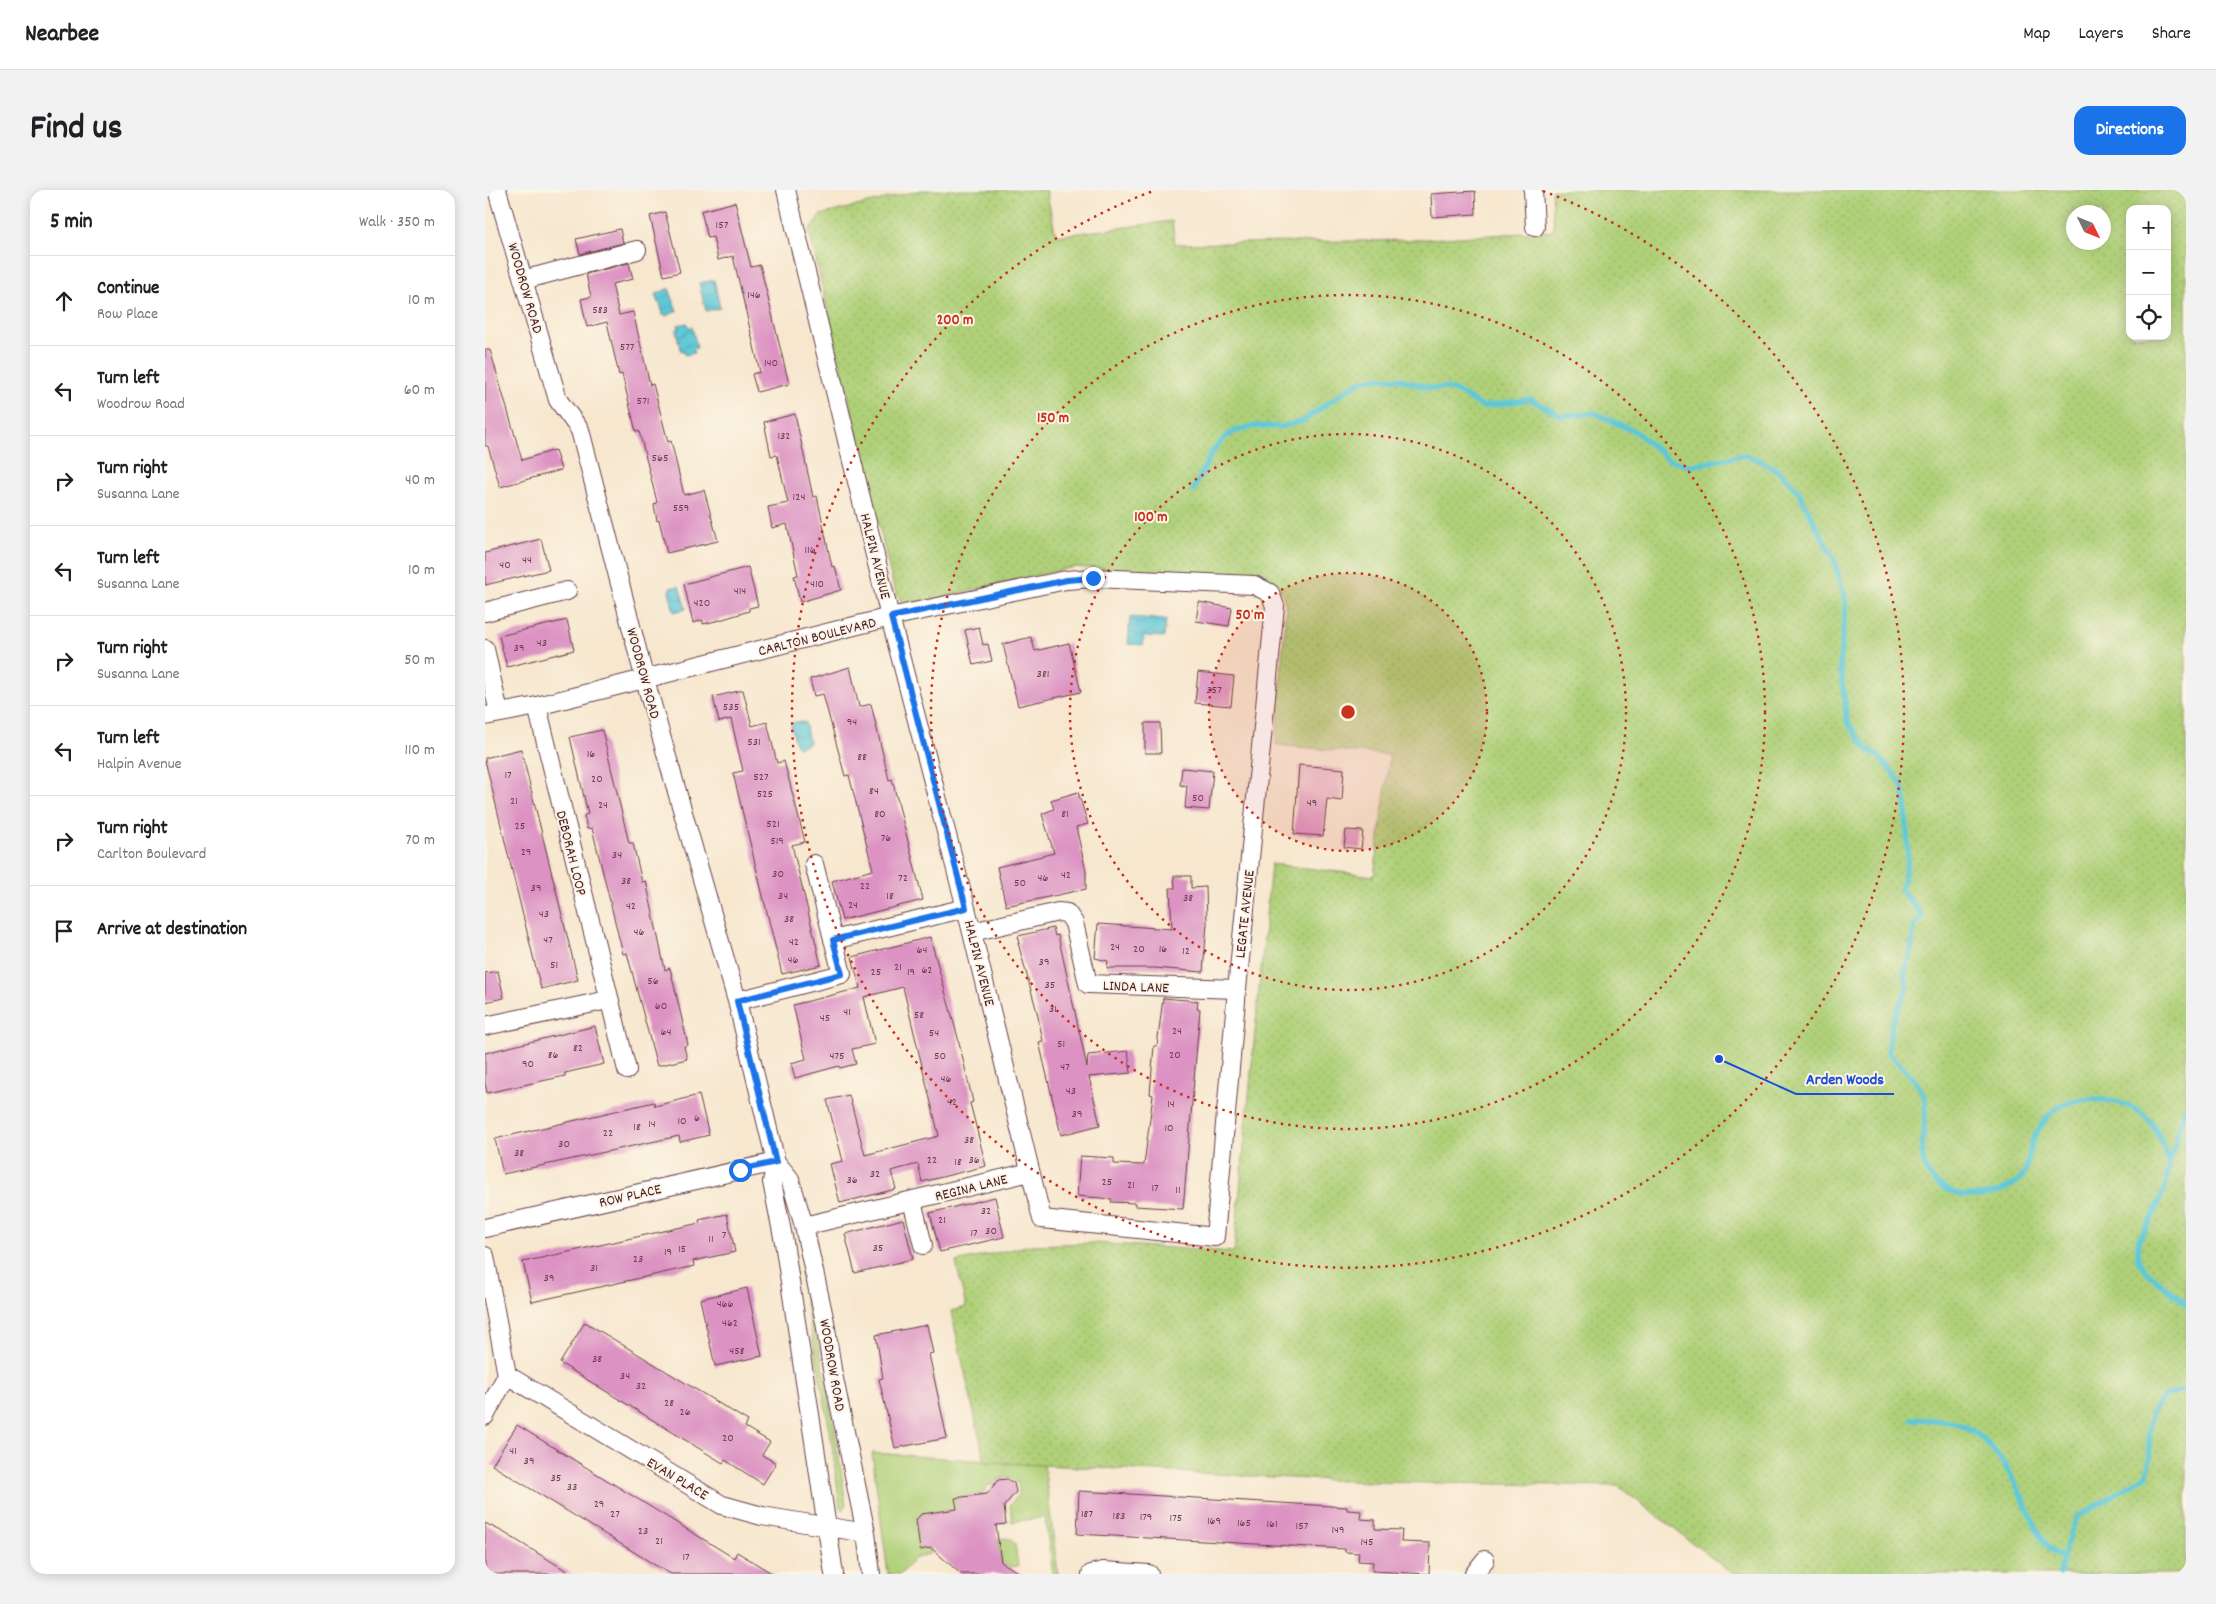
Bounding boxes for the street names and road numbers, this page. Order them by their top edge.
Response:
street label: WOODROW ROAD [501,241,548,337]
street label: HALPIN AVENUE [853,511,895,602]
street label: CARLTON BOULEVARD [756,613,879,663]
street label: WOODROW ROAD [619,626,665,722]
street label: DEBORAH LOOP [549,809,591,899]
street label: LEGATE AVENUE [1230,869,1262,959]
street label: HALPIN AVENUE [957,918,999,1009]
street label: LINDA LANE [1103,976,1170,1000]
street label: REGINA LANE [933,1169,1010,1209]
street label: ROW PLACE [597,1179,664,1215]
street label: WOODROW ROAD [812,1317,850,1413]
street label: EVAN PLACE [642,1453,712,1507]

